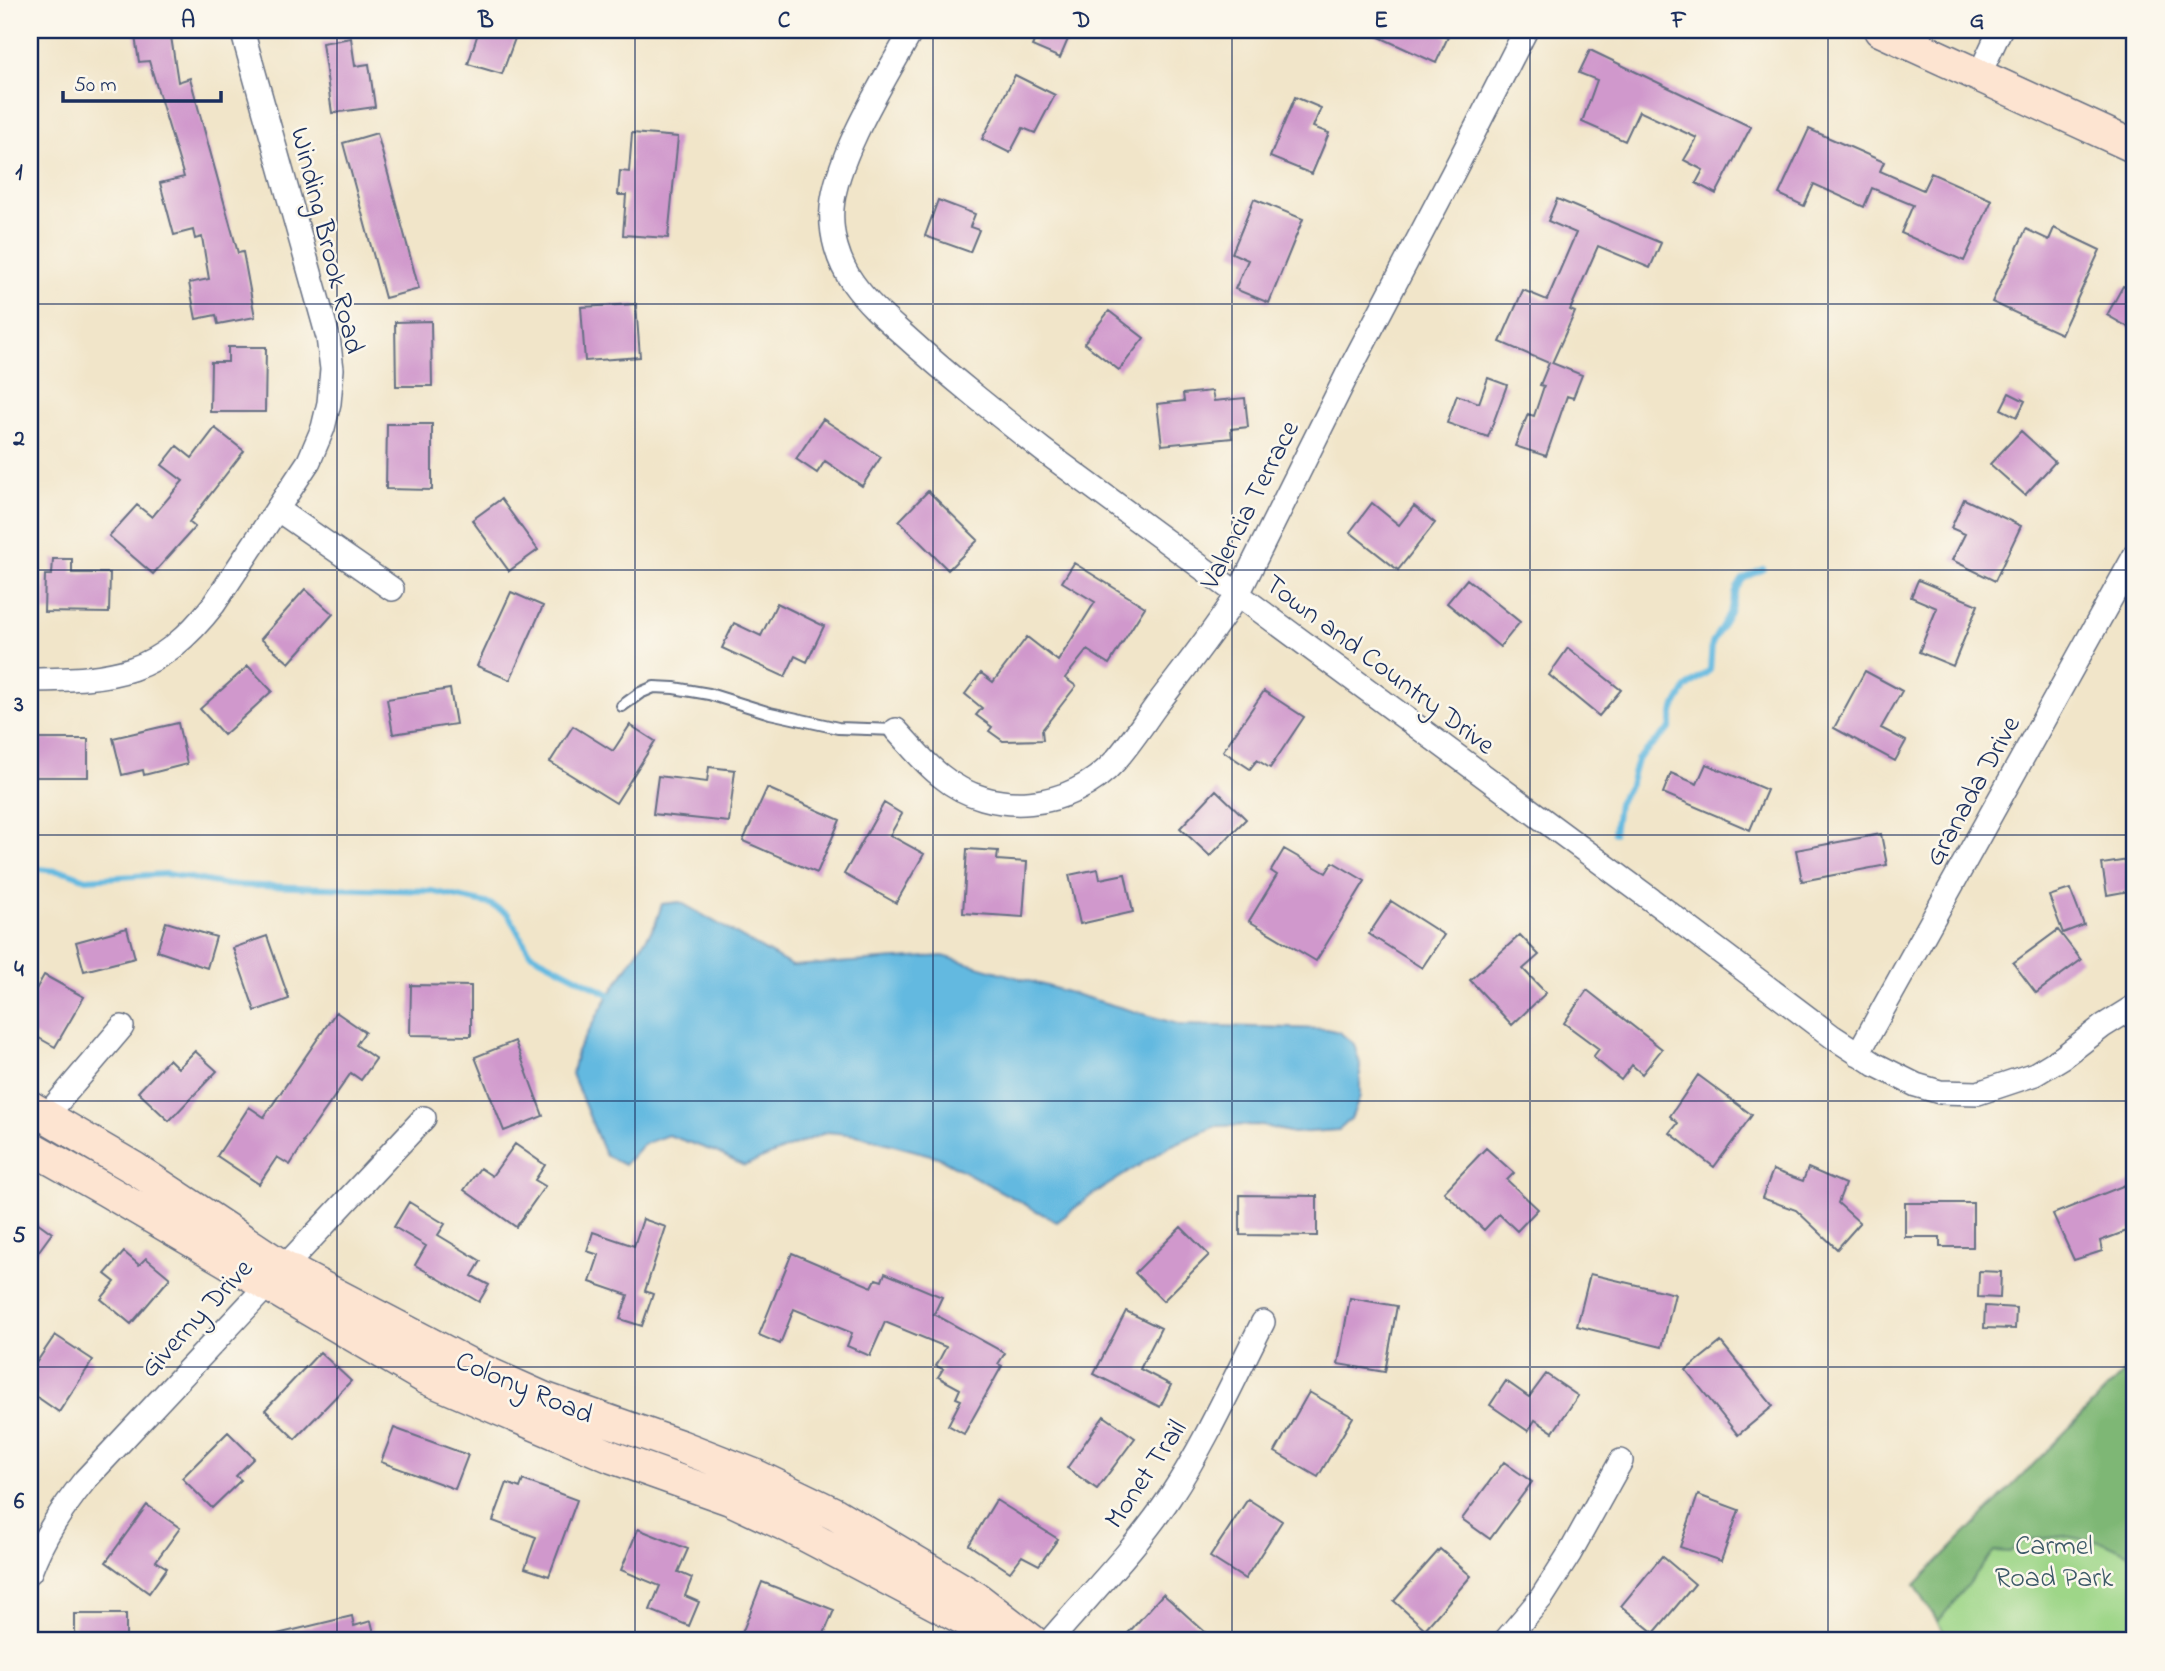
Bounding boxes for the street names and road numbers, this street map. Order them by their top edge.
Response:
street label: Winding Brook Road [278,123,374,359]
street label: Valencia Terrace [1190,413,1312,598]
street label: Town and Country Drive [1255,565,1503,766]
street label: Granada Drive [1916,709,2033,874]
street label: Giverny Drive [131,1250,264,1388]
street label: Colony Road [449,1342,599,1437]
street label: Monet Trail [1095,1412,1199,1538]

